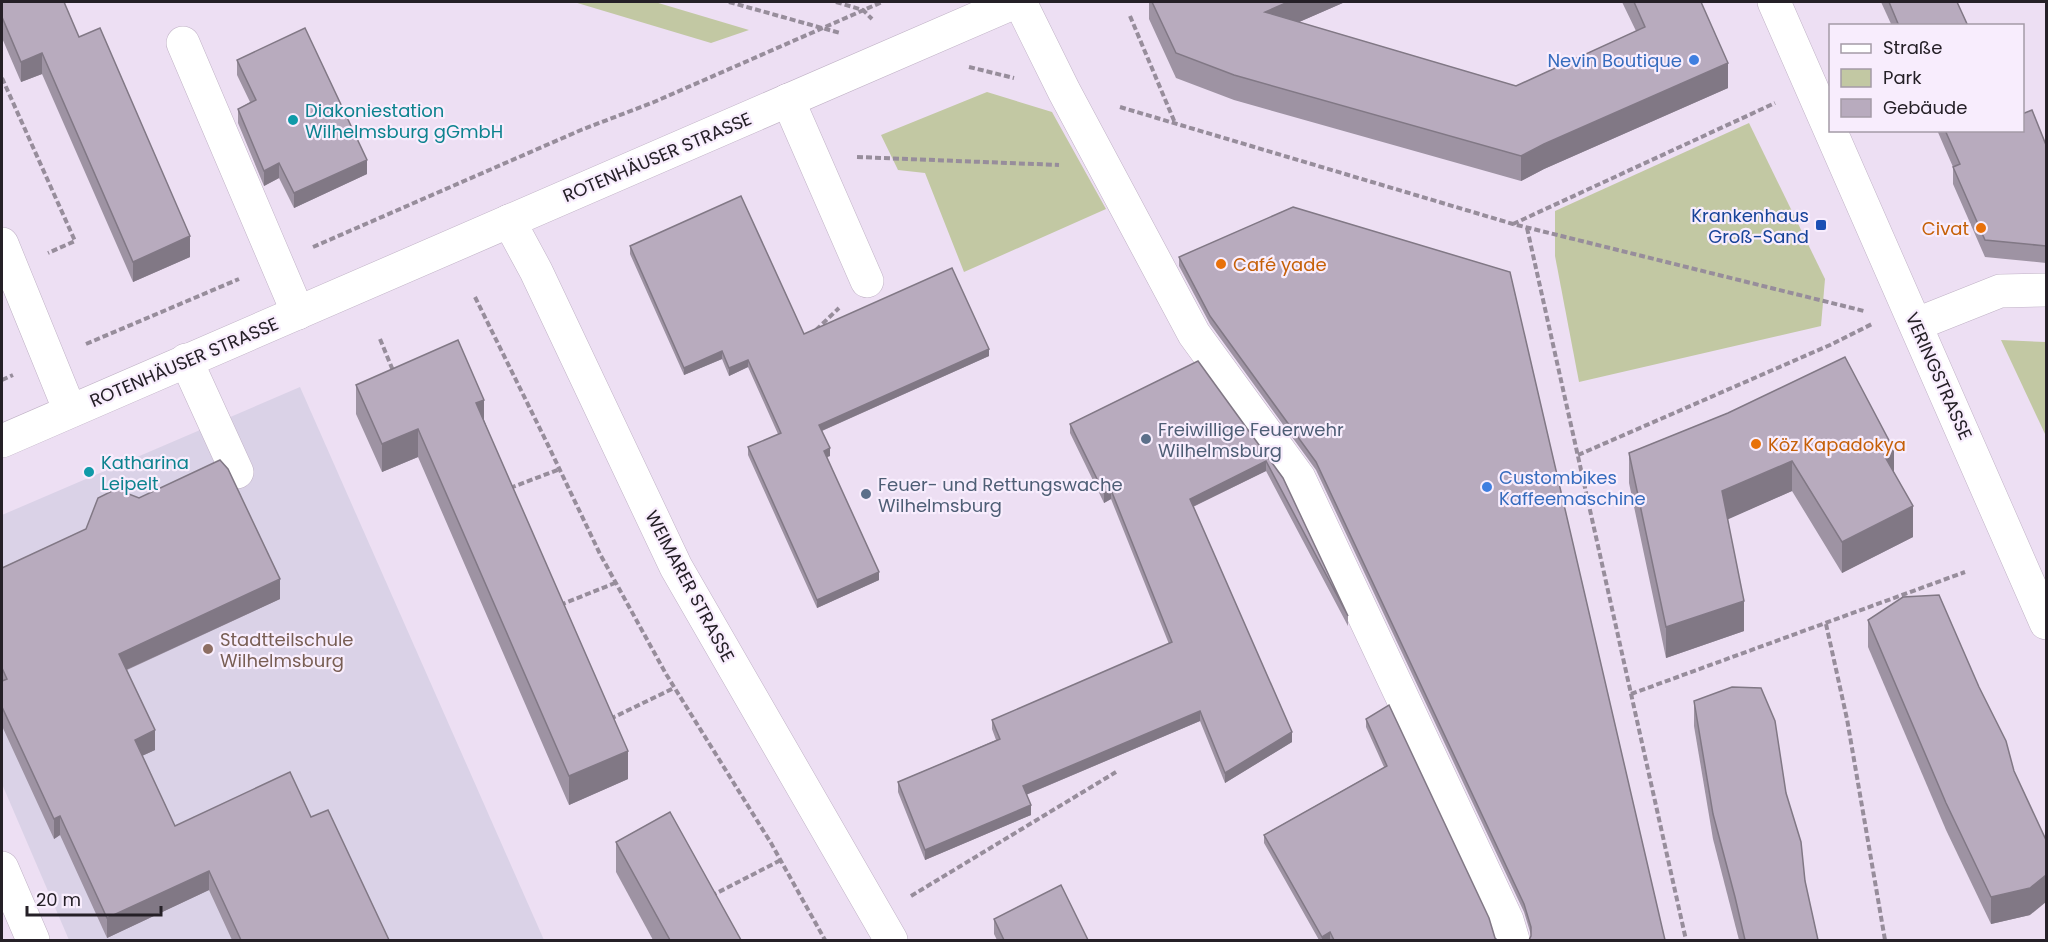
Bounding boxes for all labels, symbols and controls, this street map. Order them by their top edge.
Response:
legend [1829,24,2024,132]
text: Straße [1883,35,1942,60]
place label: Nevin Boutique [1547,48,1682,73]
marker: Nevin Boutique [1687,53,1701,67]
text: Park [1883,65,1922,90]
text: Gebäude [1883,95,1967,120]
place label: Diakoniestation Wilhelmsburg gGmbH [305,98,503,144]
street label: ROTENHÄUSER STRASSE [559,106,755,208]
marker: Diakoniestation Wilhelmsburg gGmbH [286,113,300,127]
place label: Krankenhaus Groß-Sand [1691,203,1809,249]
place label: Civat [1922,216,1969,241]
marker: Krankenhaus Groß-Sand [1814,218,1828,232]
marker: Civat [1974,221,1988,235]
place label: Café yade [1233,252,1327,277]
marker: Café yade [1214,257,1228,271]
street label: VERINGSTRASSE [1900,308,1978,444]
street label: ROTENHÄUSER STRASSE [86,311,282,413]
place label: Freiwillige Feuerwehr Wilhelmsburg [1158,417,1344,463]
marker: Freiwillige Feuerwehr Wilhelmsburg [1139,432,1153,446]
place label: Köz Kapadokya [1768,432,1906,457]
marker: Köz Kapadokya [1749,437,1763,451]
place label: Katharina Leipelt [101,450,189,496]
marker: Katharina Leipelt [82,465,96,479]
place label: Custombikes Kaffeemaschine [1499,465,1646,511]
place label: Feuer- und Rettungswache Wilhelmsburg [878,472,1123,518]
marker: Custombikes Kaffeemaschine [1480,480,1494,494]
marker: Feuer- und Rettungswache Wilhelmsburg [859,487,873,501]
street label: WEIMARER STRASSE [639,506,741,666]
place label: Stadtteilschule Wilhelmsburg [220,627,354,673]
marker: Stadtteilschule Wilhelmsburg [201,642,215,656]
scale bar [27,879,160,917]
text: 20 m [36,887,81,912]

